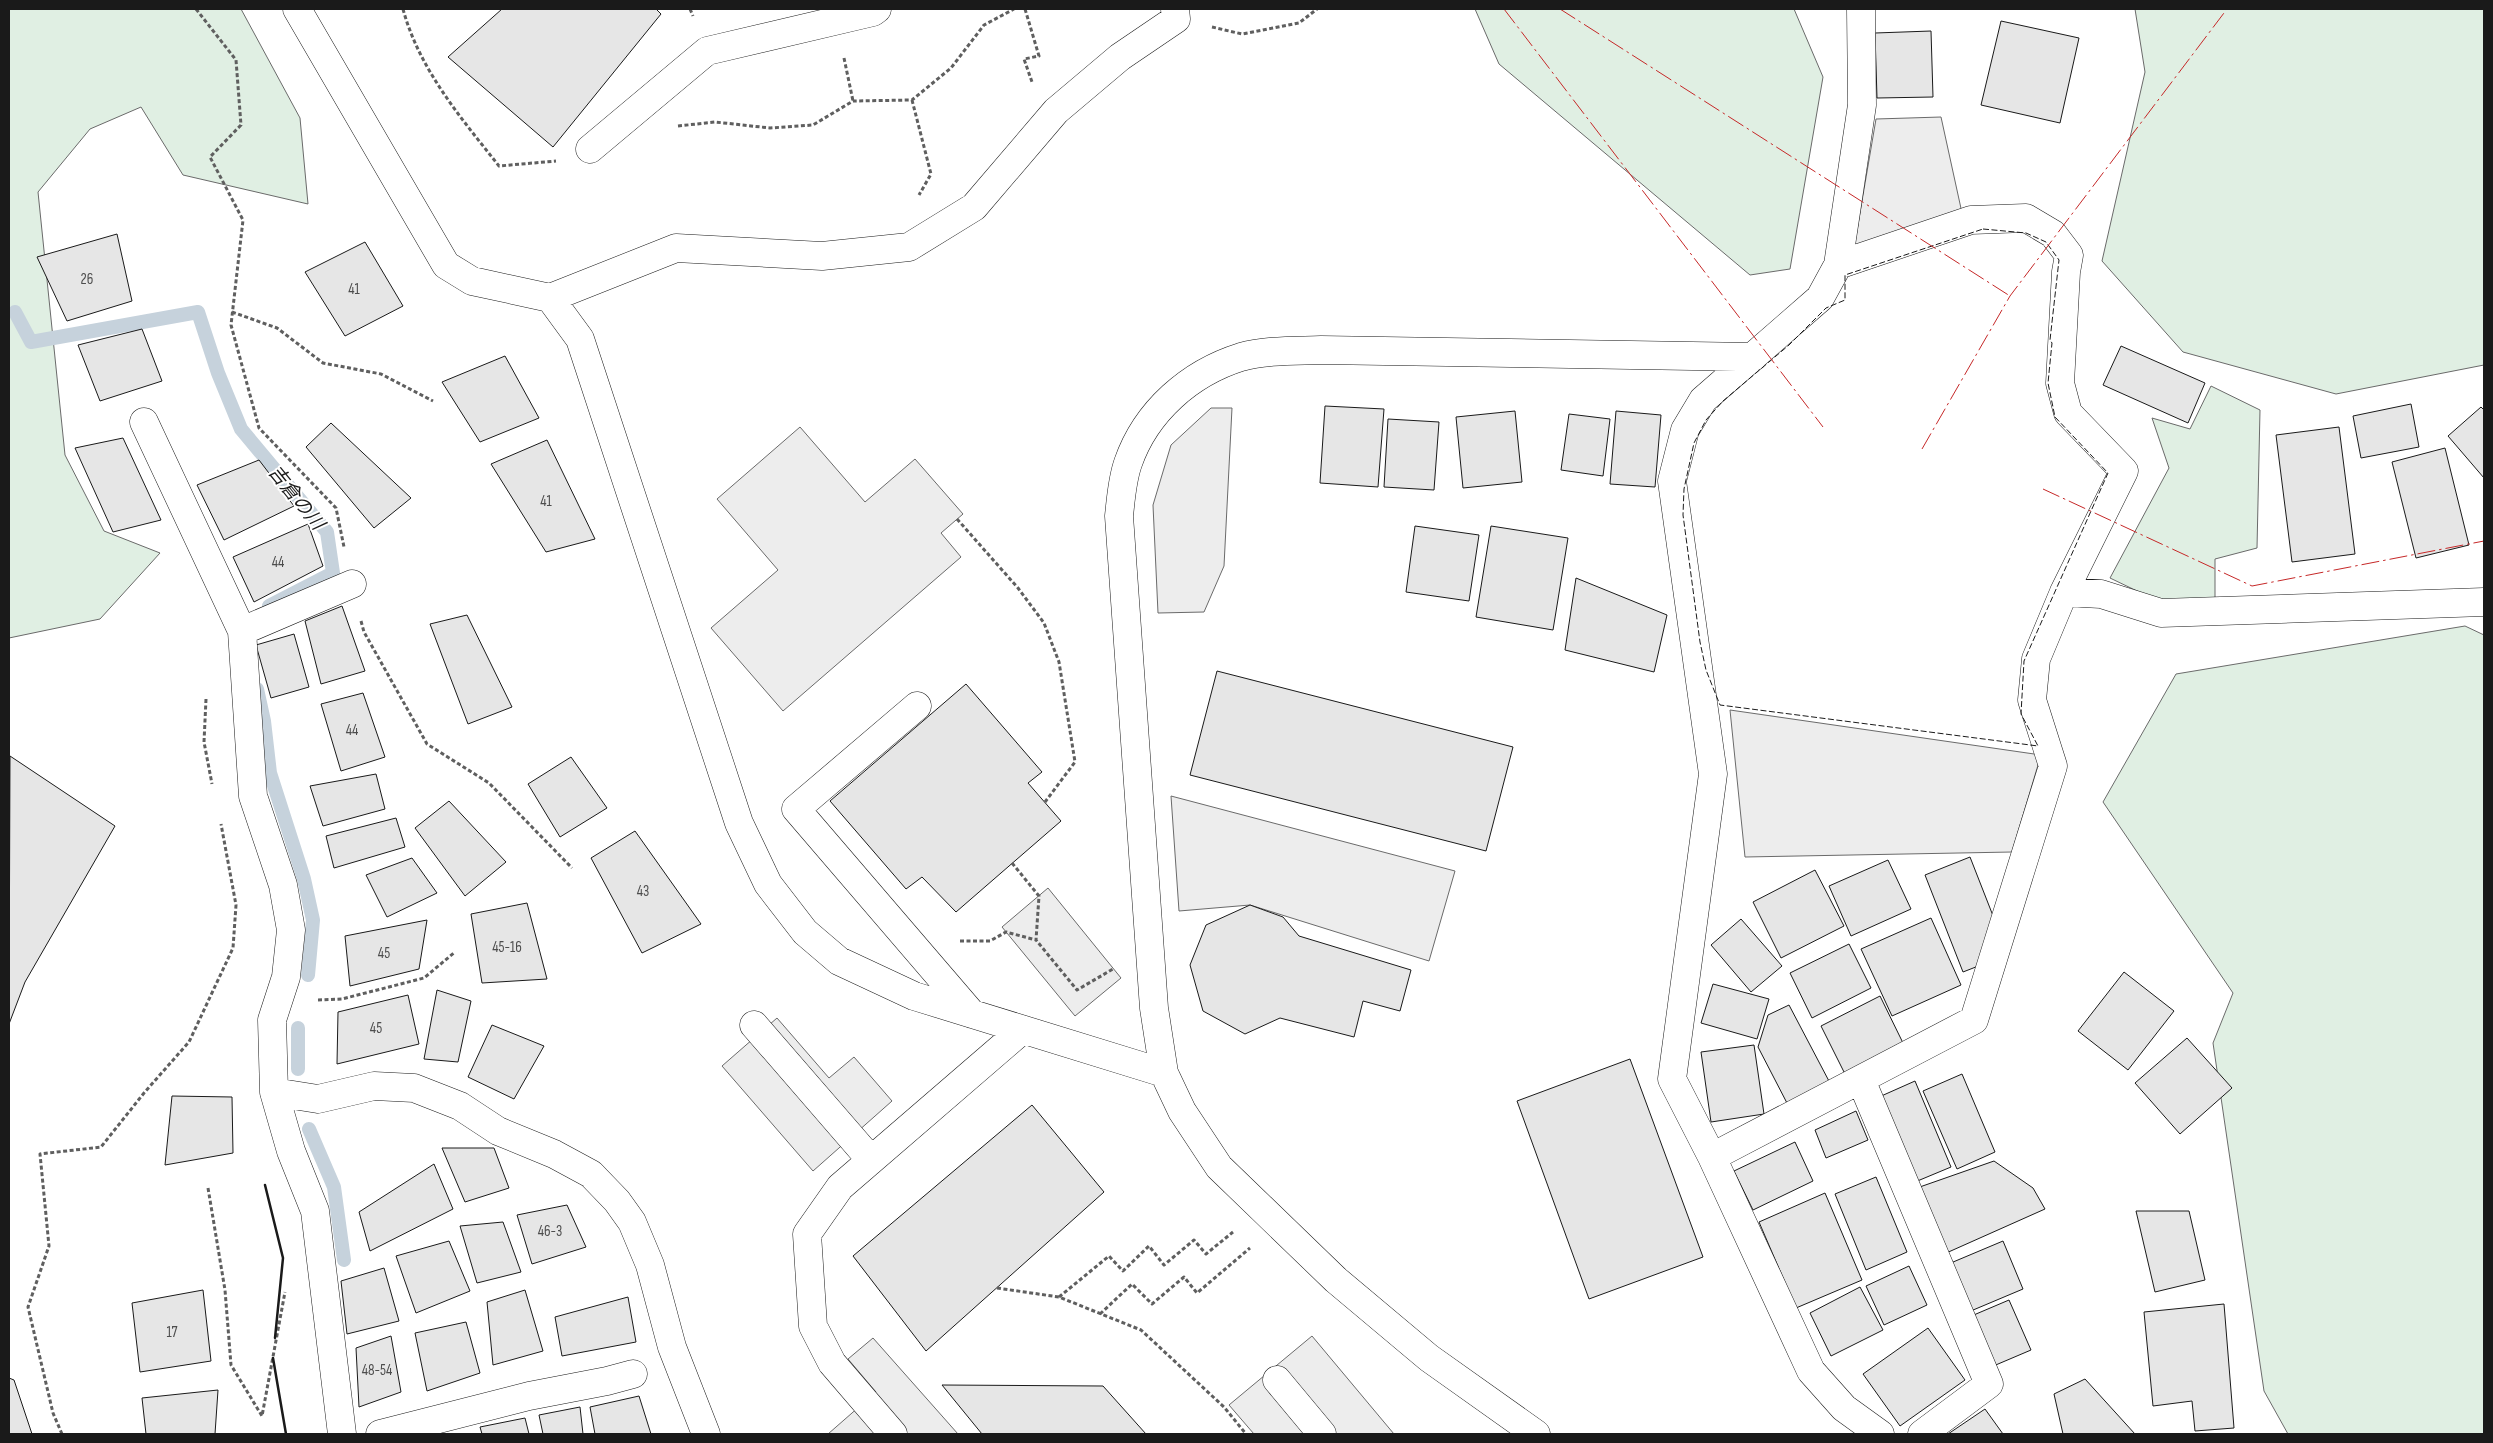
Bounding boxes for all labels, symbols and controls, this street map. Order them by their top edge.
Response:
house number: 26 [81,270,93,289]
house number: 41 [348,280,361,299]
water label: 吉倉の川 [263,461,330,536]
house number: 41 [540,492,553,511]
house number: 44 [272,553,284,572]
house number: 44 [346,721,358,740]
house number: 43 [637,882,649,901]
house number: 45-16 [492,938,522,957]
house number: 45 [378,944,390,963]
house number: 45 [370,1019,382,1038]
house number: 46-3 [538,1222,562,1241]
house number: 17 [166,1323,178,1342]
house number: 48-54 [362,1361,392,1380]

